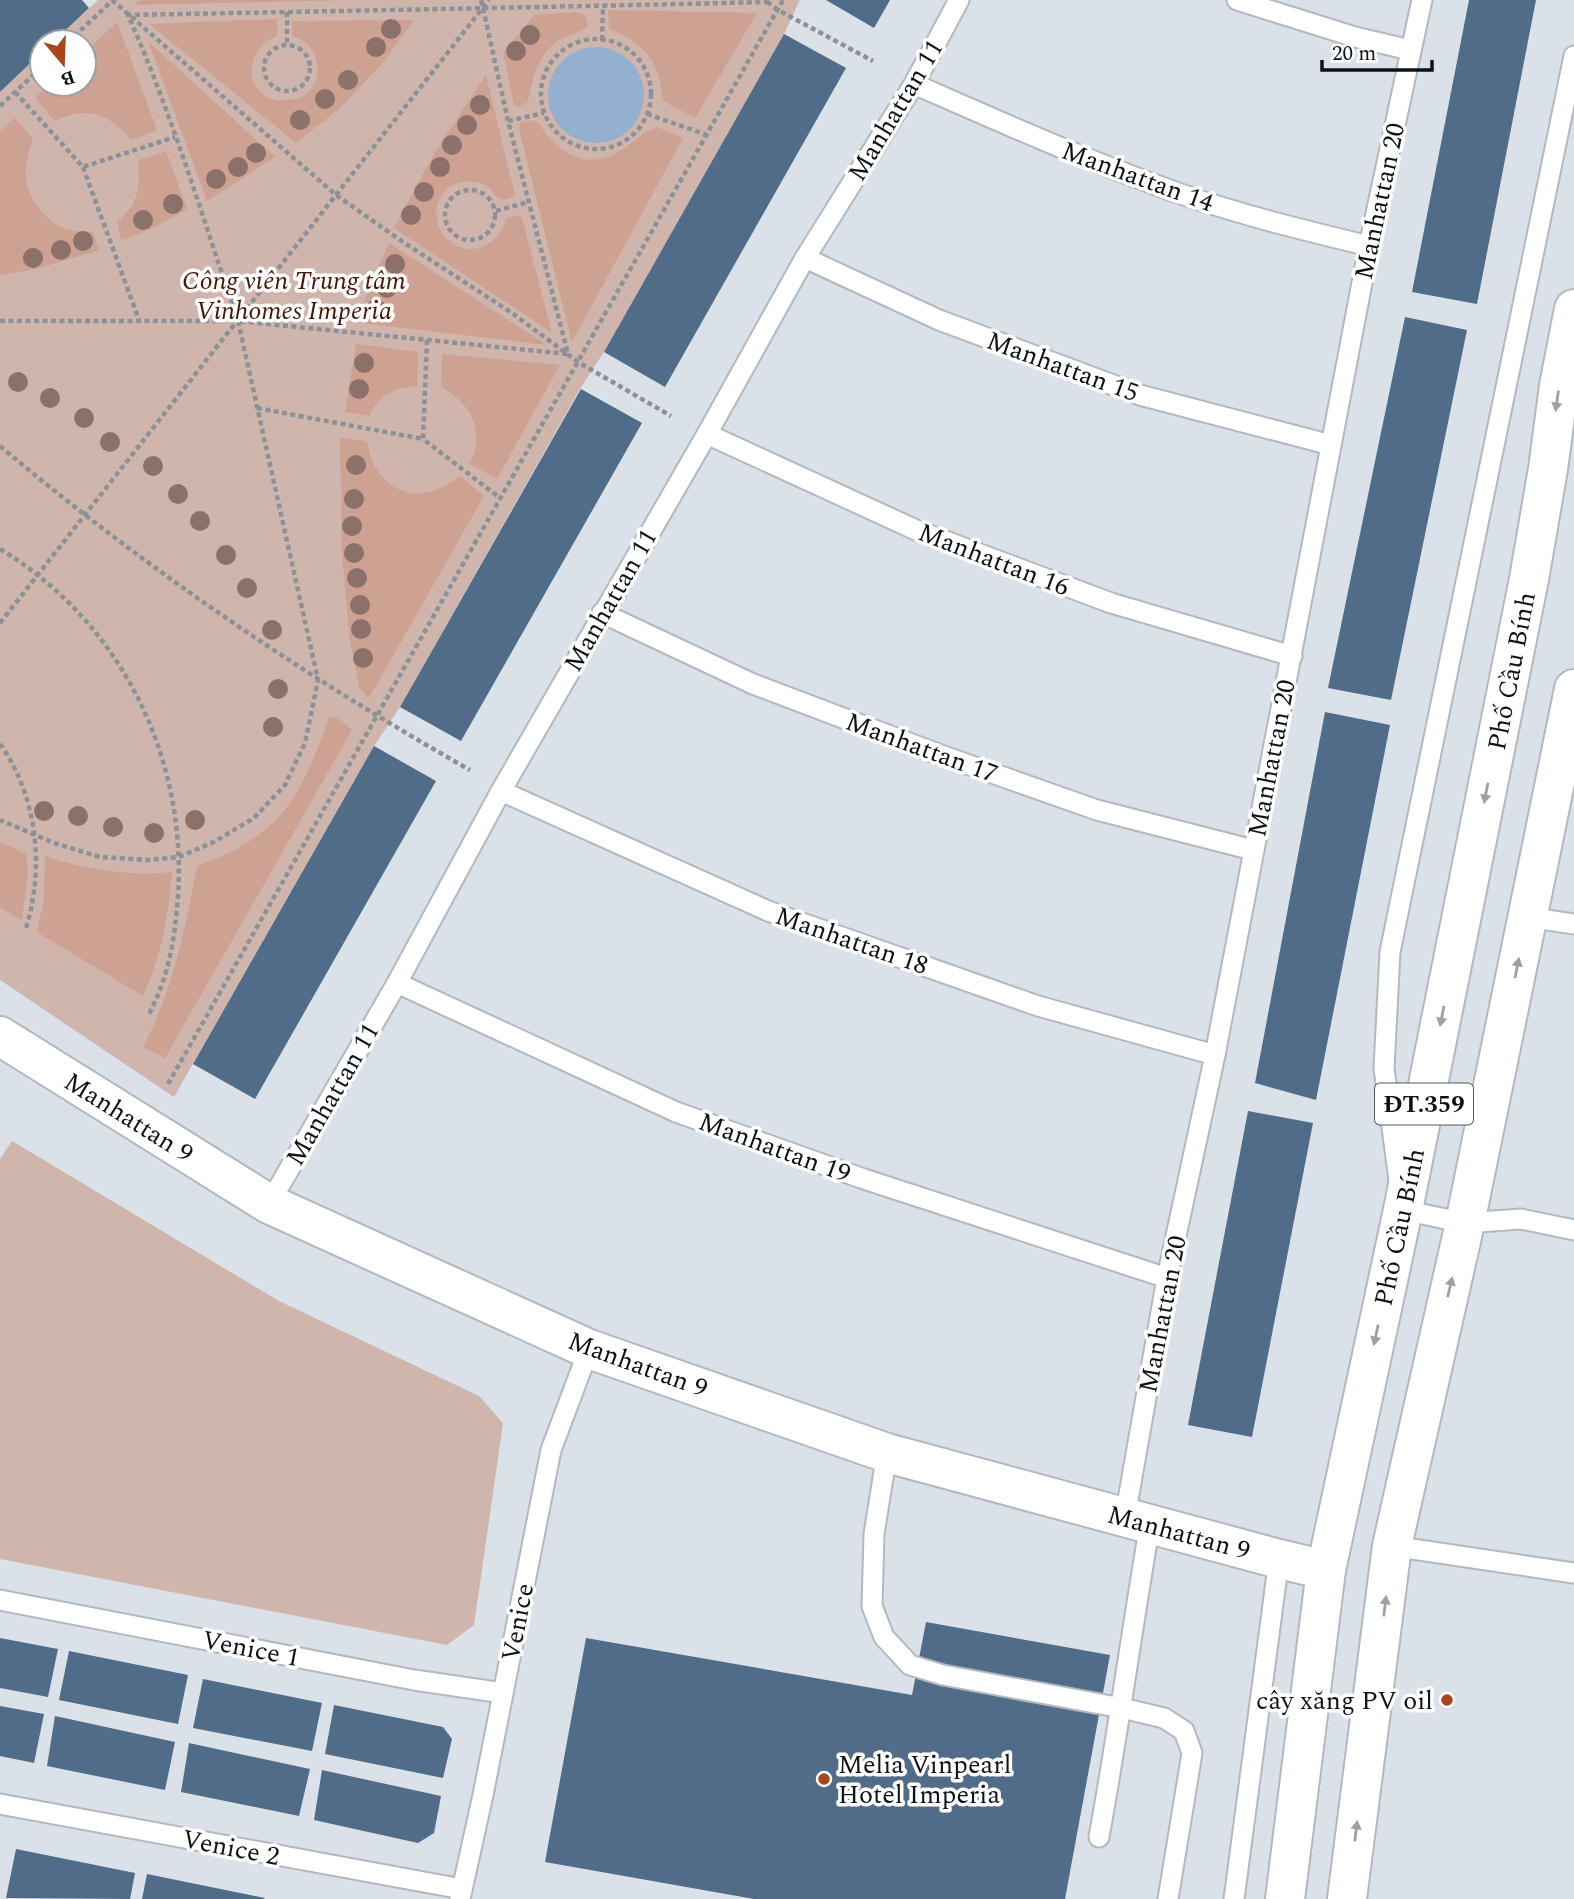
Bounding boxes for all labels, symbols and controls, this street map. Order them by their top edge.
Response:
north arrow [28,28,98,98]
scale bar [1322,28,1432,72]
street label: Manhattan 11 [838,32,954,189]
text: 20 m [1332,38,1376,70]
text: B [57,62,79,94]
street label: Manhattan 20 [1344,119,1416,283]
street label: Manhattan 14 [1056,131,1219,223]
park label: Công viên Trung tâm Vinhomes Imperia [182,261,406,331]
street label: Manhattan 15 [981,321,1144,413]
one-way arrow [1552,390,1563,412]
street label: Manhattan 16 [912,513,1075,607]
street label: Manhattan 11 [554,522,668,679]
street label: Phố Cầu Bính [1477,589,1547,754]
street label: Manhattan 20 [1237,676,1307,840]
street label: Manhattan 17 [840,702,1003,794]
one-way arrow [1481,782,1492,804]
street label: Manhattan 18 [770,896,933,986]
one-way arrow [1511,957,1522,979]
one-way arrow [1436,1005,1447,1027]
street label: Manhattan 11 [276,1016,390,1173]
street label: Manhattan 9 [56,1062,201,1174]
road number: ĐT.359 [1375,1084,1473,1124]
street label: Manhattan 19 [693,1102,856,1194]
street label: Phố Cầu Bính [1364,1145,1436,1310]
street label: Manhattan 20 [1128,1232,1198,1396]
one-way arrow [1445,1276,1456,1298]
street label: Manhattan 9 [562,1321,713,1409]
one-way arrow [1371,1324,1382,1346]
street label: Manhattan 9 [1103,1495,1255,1571]
street label: Venice [491,1580,545,1665]
one-way arrow [1379,1594,1390,1616]
street label: Venice 1 [199,1620,303,1678]
place label: cây xăng PV oil [1256,1681,1433,1721]
marker: cây xăng PV oil [1439,1692,1455,1708]
place label: Melia Vinpearl Hotel Imperia [838,1745,1011,1815]
marker: Melia Vinpearl Hotel Imperia [816,1771,832,1787]
street label: Venice 2 [179,1819,283,1877]
one-way arrow [1350,1820,1361,1842]

